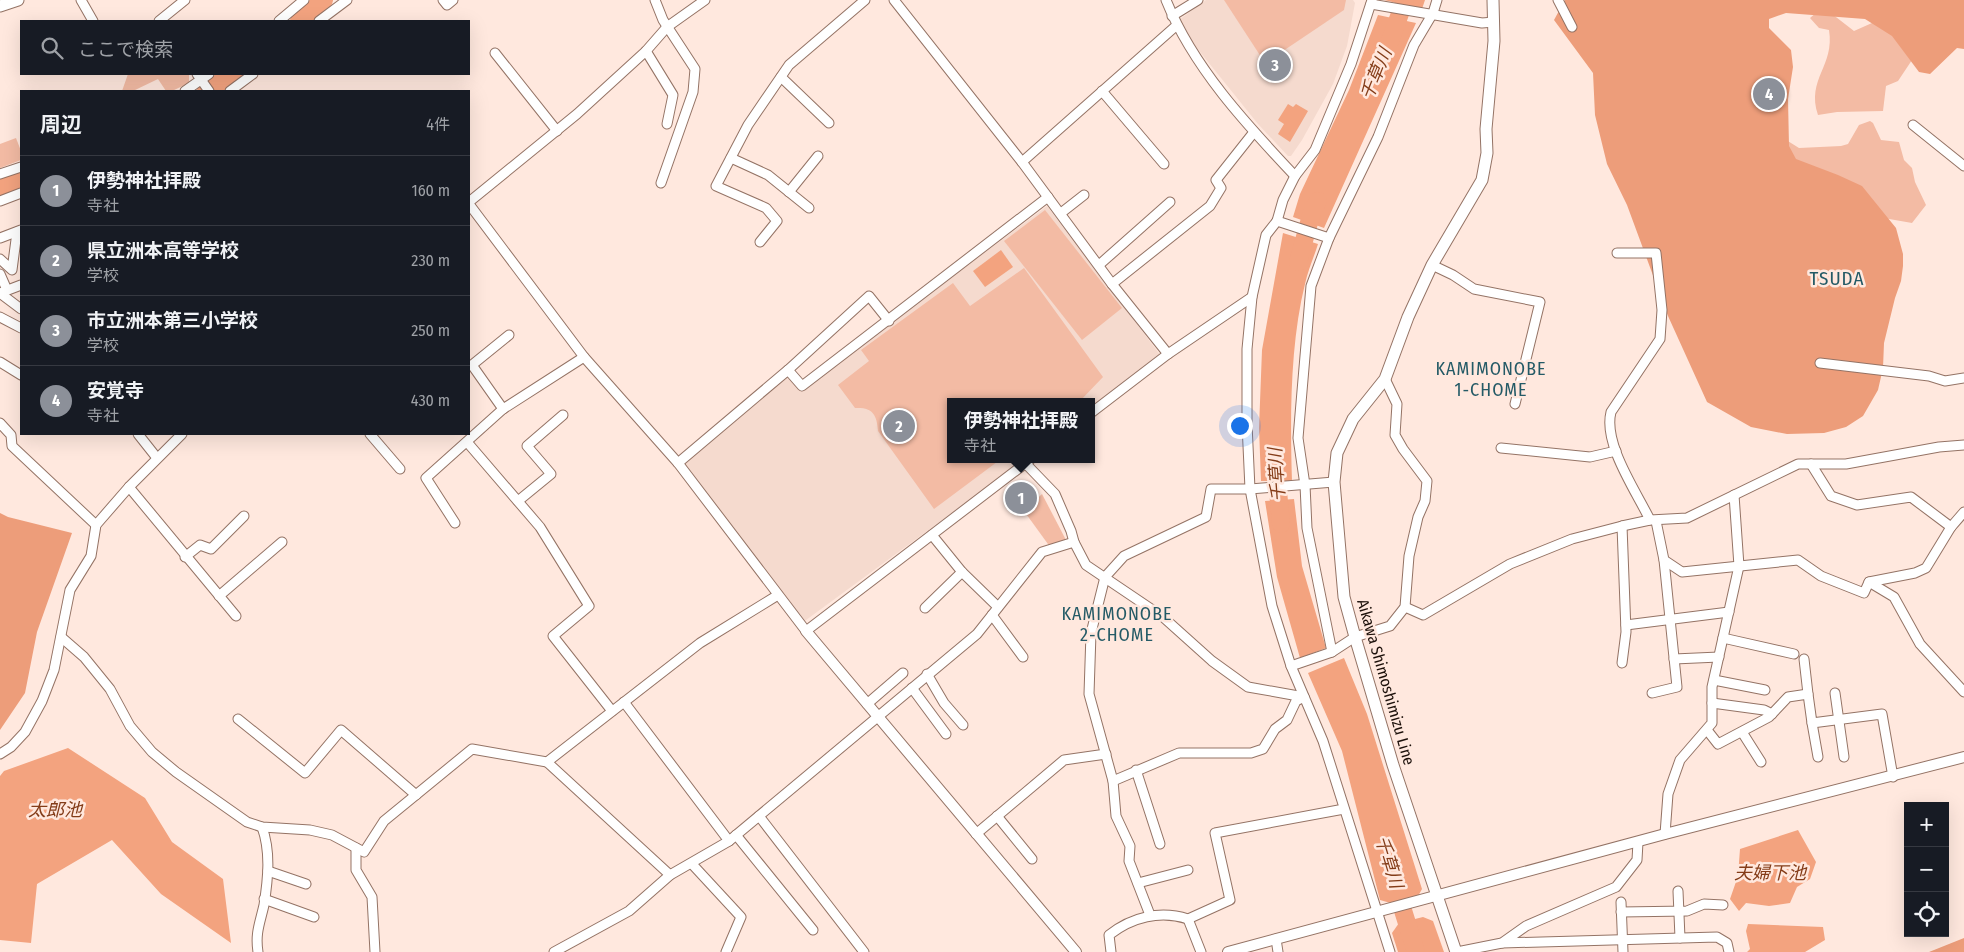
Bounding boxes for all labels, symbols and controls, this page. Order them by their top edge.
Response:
search box [20,20,470,75]
icon: search [38,34,66,62]
text: ここで検索 [78,38,173,61]
water label: 千草川 [1356,43,1397,103]
pin: 3 [1259,46,1291,84]
pin: 4 [1753,75,1785,113]
text: 周辺 [40,112,82,138]
text: 4件 [426,115,450,134]
text: 伊勢神社拝殿 [87,169,201,192]
text: 1 [53,181,59,200]
text: 160 m [411,181,450,200]
text: 寺社 [87,196,119,215]
text: 県立洲本高等学校 [87,239,239,262]
text: 2 [52,251,60,270]
text: 230 m [411,251,450,270]
text: 学校 [87,266,119,285]
district label: TSUDA [1810,267,1864,290]
text: 市立洲本第三小学校 [87,309,258,332]
text: 3 [52,321,60,340]
text: 250 m [411,321,450,340]
text: 学校 [87,336,119,355]
district label: KAMIMONOBE 1-CHOME [1436,358,1546,401]
text: 安覚寺 [87,379,144,402]
text: 4 [52,391,60,410]
text: 430 m [411,391,450,410]
popup [947,398,1095,463]
text: 寺社 [87,406,119,425]
pin: 2 [883,407,915,445]
text: 伊勢神社拝殿 [964,409,1078,432]
your location [1227,413,1253,439]
text: 寺社 [964,436,996,455]
water label: 千草川 [1264,445,1290,503]
pin: 1 [1005,479,1037,517]
street label: Aikawa Shimoshimizu Line [1353,597,1419,767]
district label: KAMIMONOBE 2-CHOME [1062,603,1172,646]
water label: 太郎池 [28,799,84,821]
map controls [1904,802,1949,937]
button: + [1904,802,1949,847]
water label: 千草川 [1371,833,1408,893]
button: − [1904,847,1949,892]
water label: 夫婦下池 [1734,862,1808,884]
button: locate [1904,892,1949,937]

